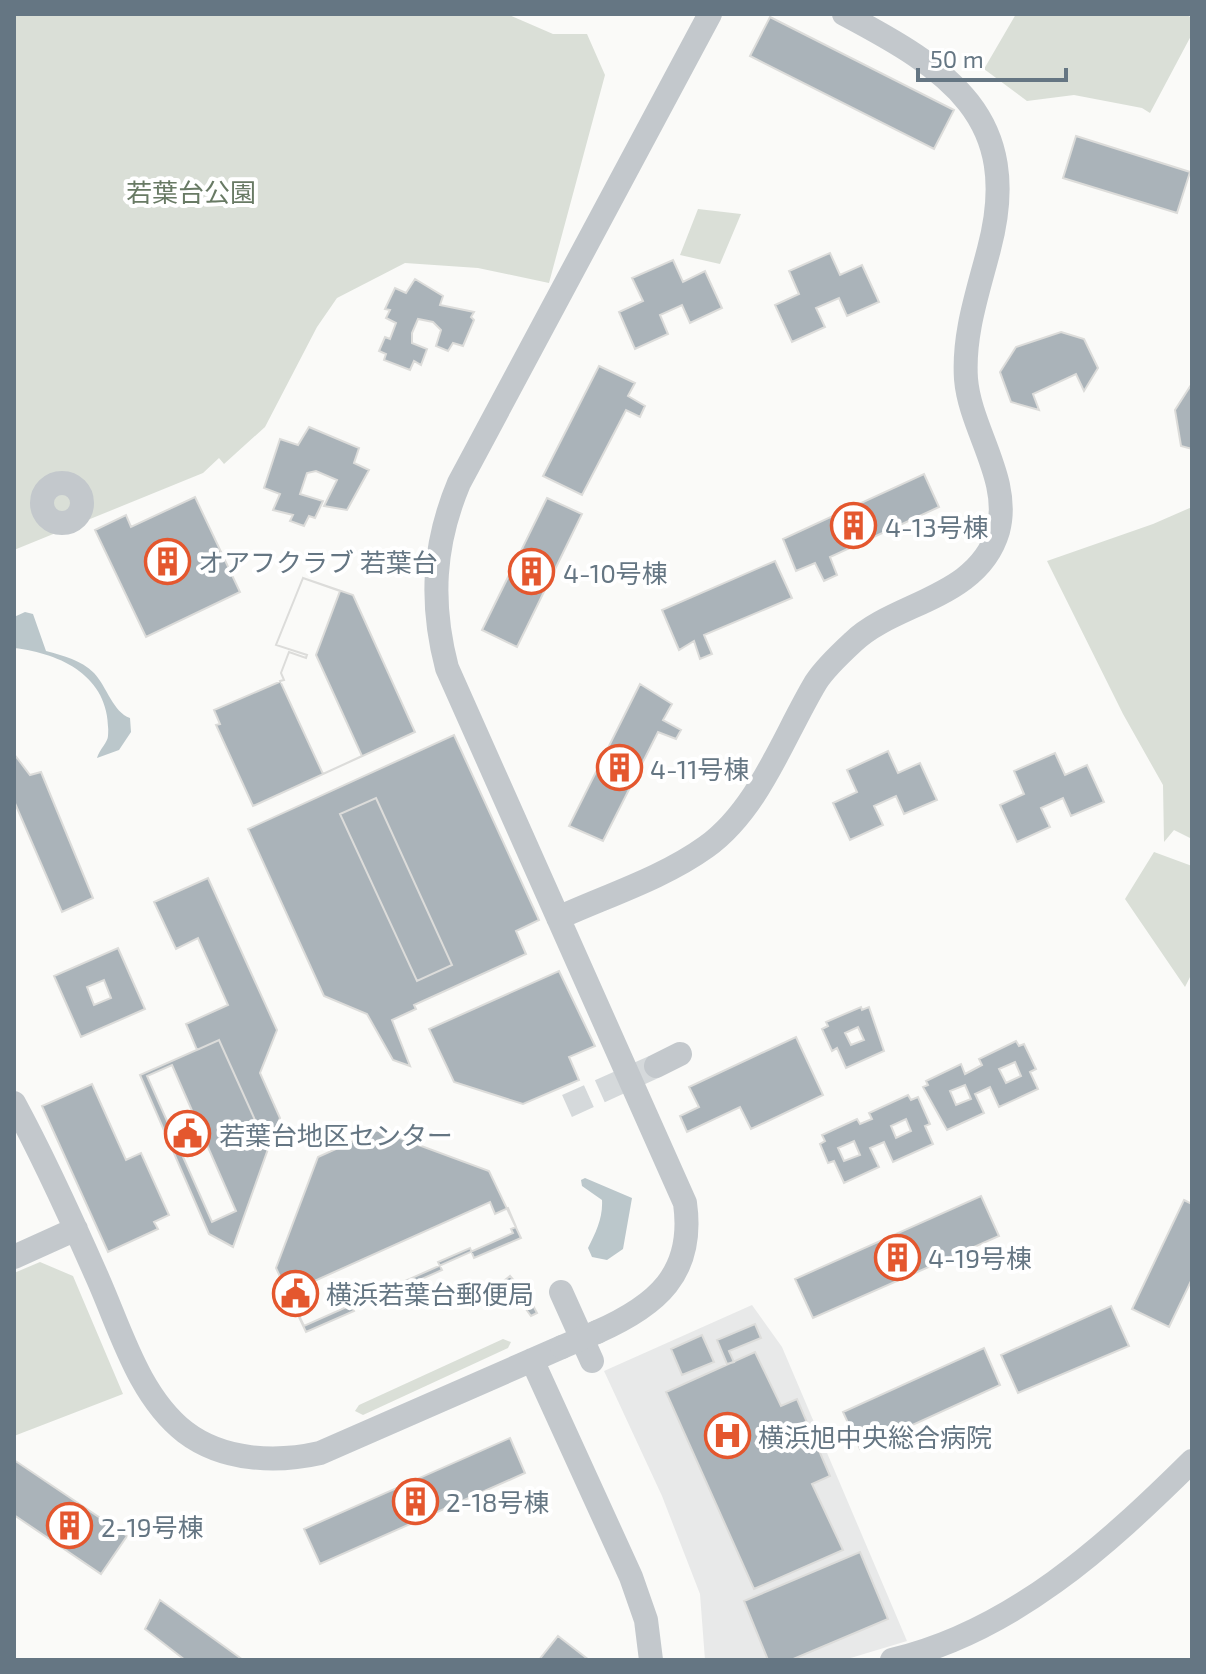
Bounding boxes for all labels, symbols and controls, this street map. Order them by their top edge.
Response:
scale bar [918,32,1066,82]
text: 50 m [930,44,984,73]
park label: 若葉台公園 [126,176,256,207]
building icon: 4-13号棟 [830,502,878,550]
place label: 4-13号棟 [885,511,989,542]
building icon: オアフクラブ 若葉台 [143,537,191,585]
place label: オアフクラブ 若葉台 [198,546,438,577]
building icon: 4-10号棟 [508,548,556,596]
place label: 4-10号棟 [563,557,668,588]
building icon: 4-11号棟 [595,744,643,792]
place label: 4-11号棟 [650,753,750,784]
public building icon: 若葉台地区センター [164,1110,212,1158]
place label: 若葉台地区センター [219,1119,453,1150]
building icon: 4-19号棟 [873,1233,921,1281]
place label: 4-19号棟 [928,1242,1032,1273]
public building icon: 横浜若葉台郵便局 [271,1269,319,1317]
place label: 横浜若葉台郵便局 [326,1278,534,1309]
hospital icon: 横浜旭中央総合病院 [703,1412,751,1460]
place label: 横浜旭中央総合病院 [758,1421,992,1452]
building icon: 2-18号棟 [391,1477,439,1525]
place label: 2-18号棟 [446,1486,550,1517]
building icon: 2-19号棟 [46,1502,94,1550]
place label: 2-19号棟 [101,1511,204,1542]

